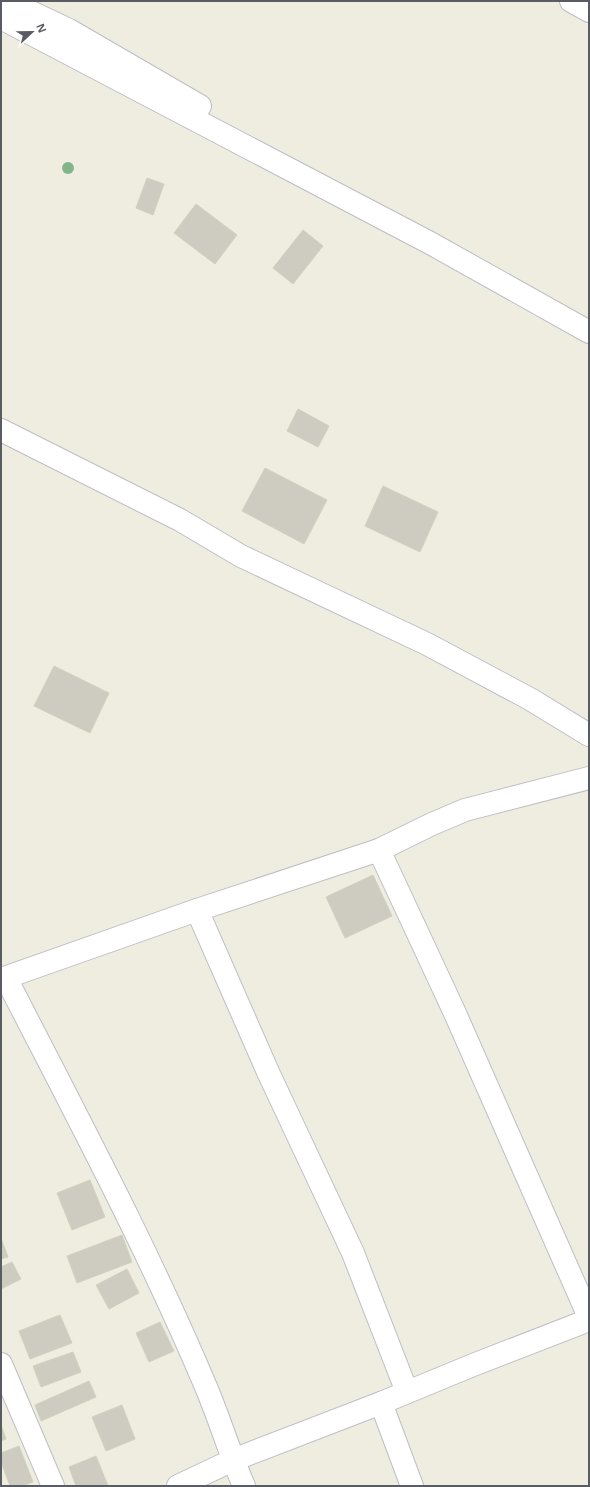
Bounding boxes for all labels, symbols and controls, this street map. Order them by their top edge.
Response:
north arrow [12,12,52,52]
text: N [33,21,50,35]

